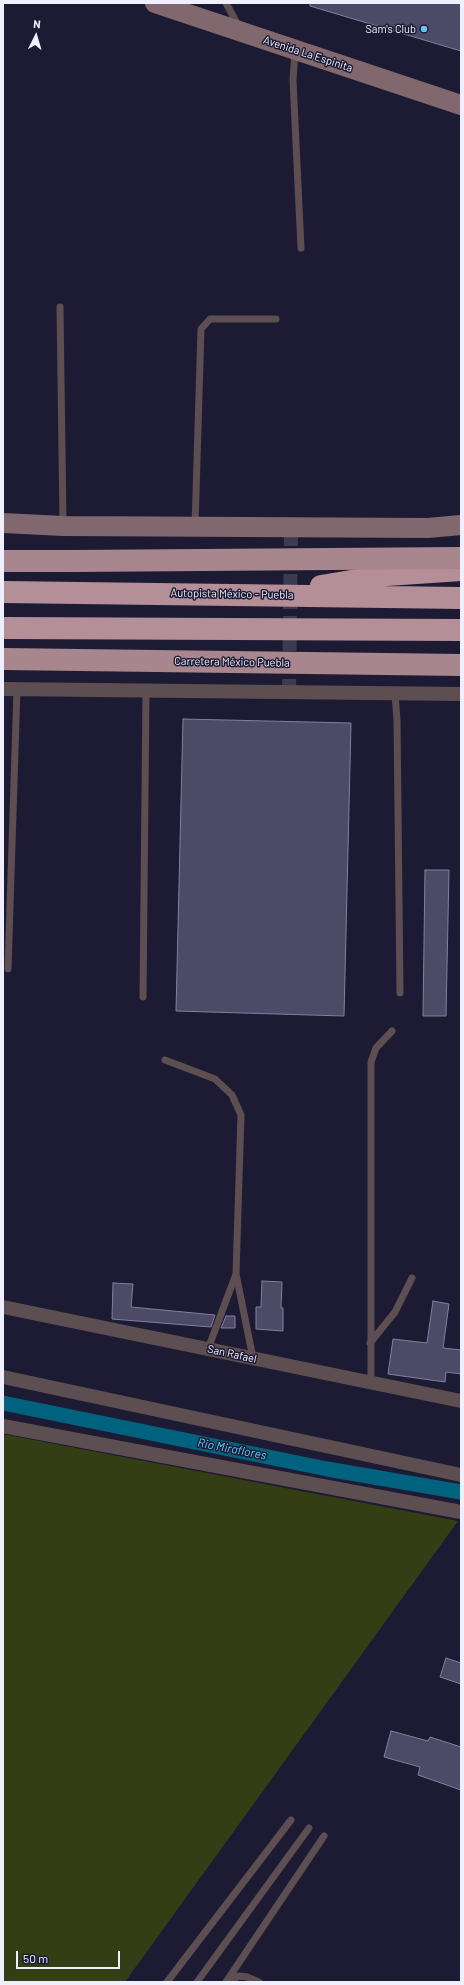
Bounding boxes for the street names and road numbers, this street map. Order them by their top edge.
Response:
street label: Avenida La Espinita [262,33,354,75]
street label: Autopista México - Puebla [170,586,294,602]
street label: Carretera México Puebla [174,654,290,670]
street label: San Rafael [206,1342,258,1366]

